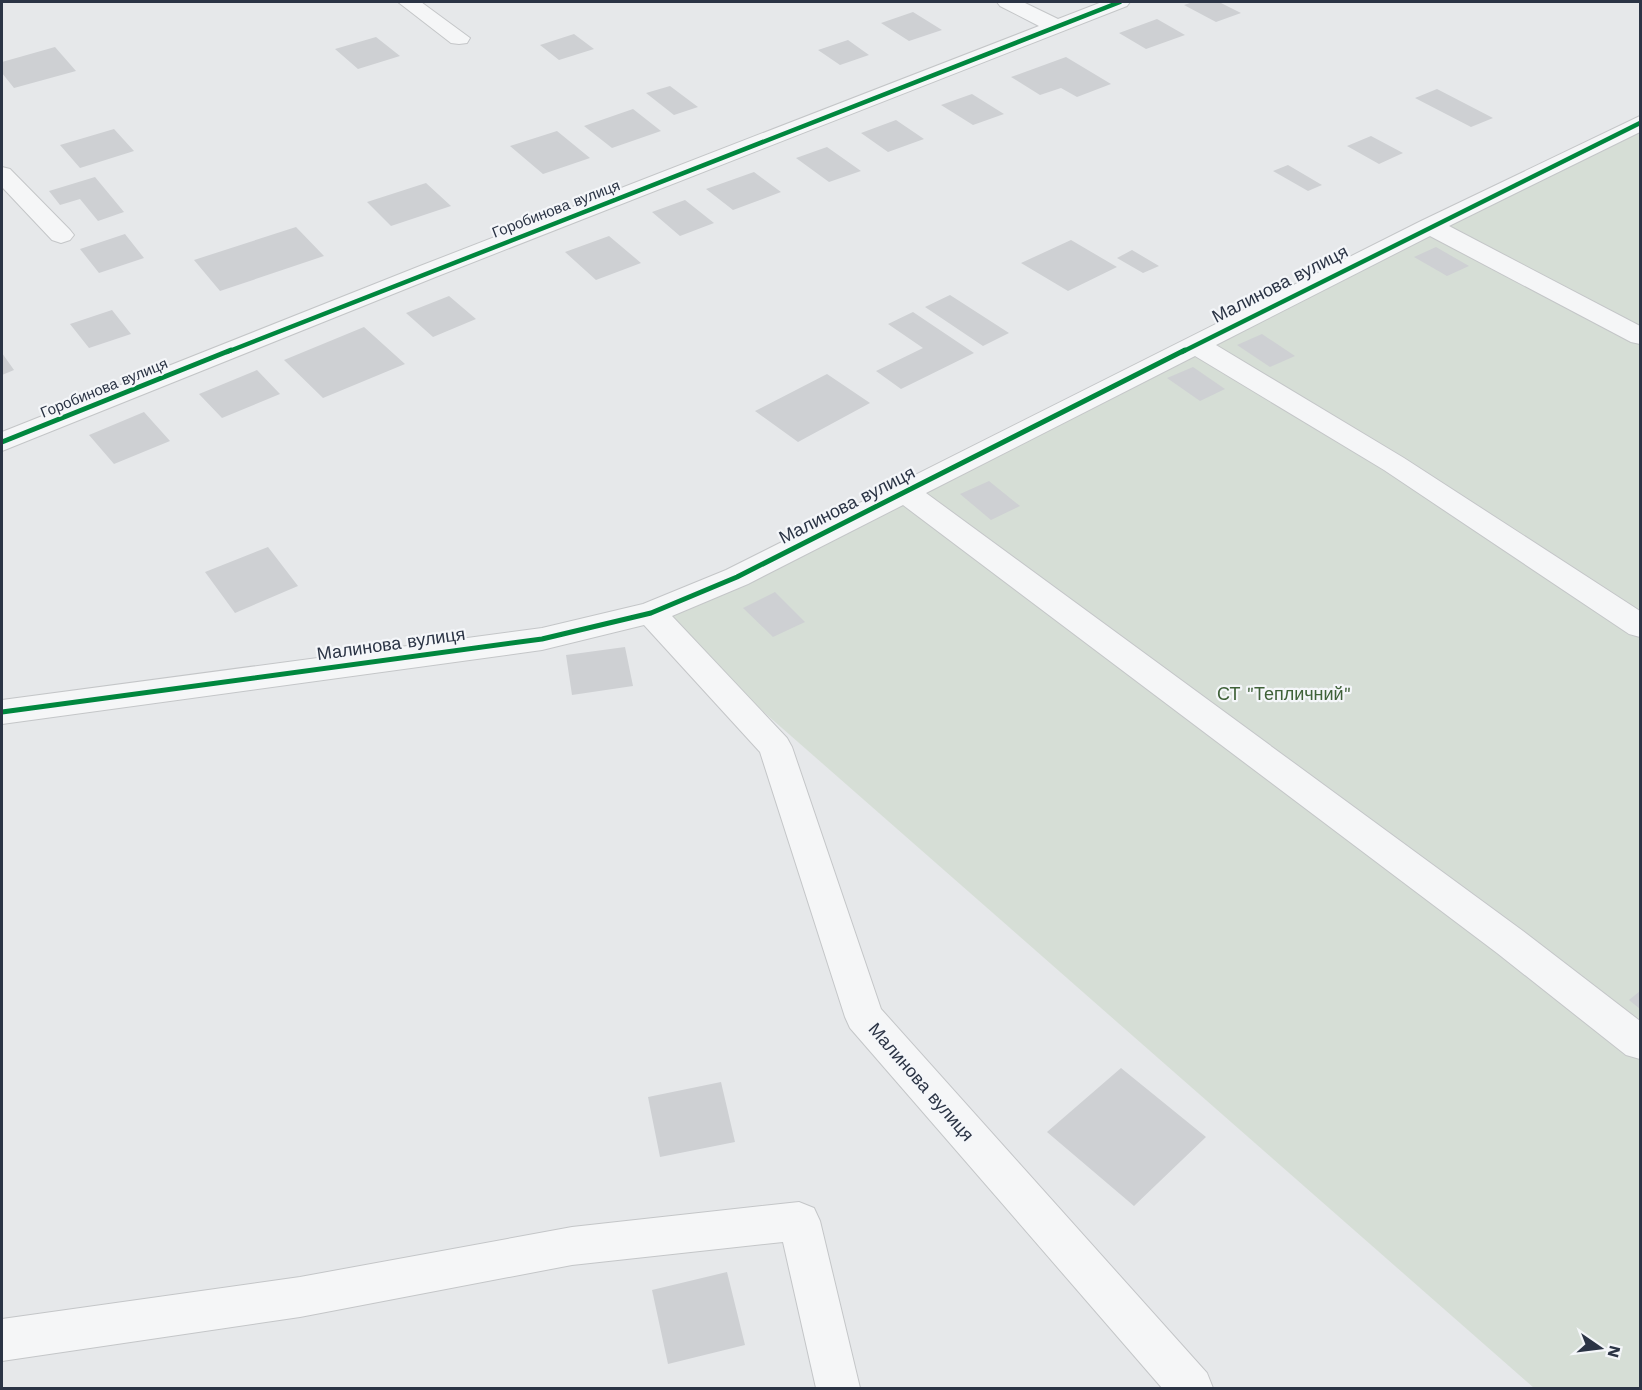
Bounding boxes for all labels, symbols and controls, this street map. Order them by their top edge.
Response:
street label: Горобинова вулиця [489,176,623,242]
street label: Малинова вулиця [1208,240,1351,327]
street label: Горобинова вулиця [38,354,170,422]
street label: Малинова вулиця [775,461,918,548]
street label: Малинова вулиця [315,623,466,664]
park label: СТ "Тепличний" [1217,683,1351,704]
street label: Малинова вулиця [864,1018,978,1145]
north arrow [1570,1318,1630,1378]
text: N [1603,1343,1625,1360]

